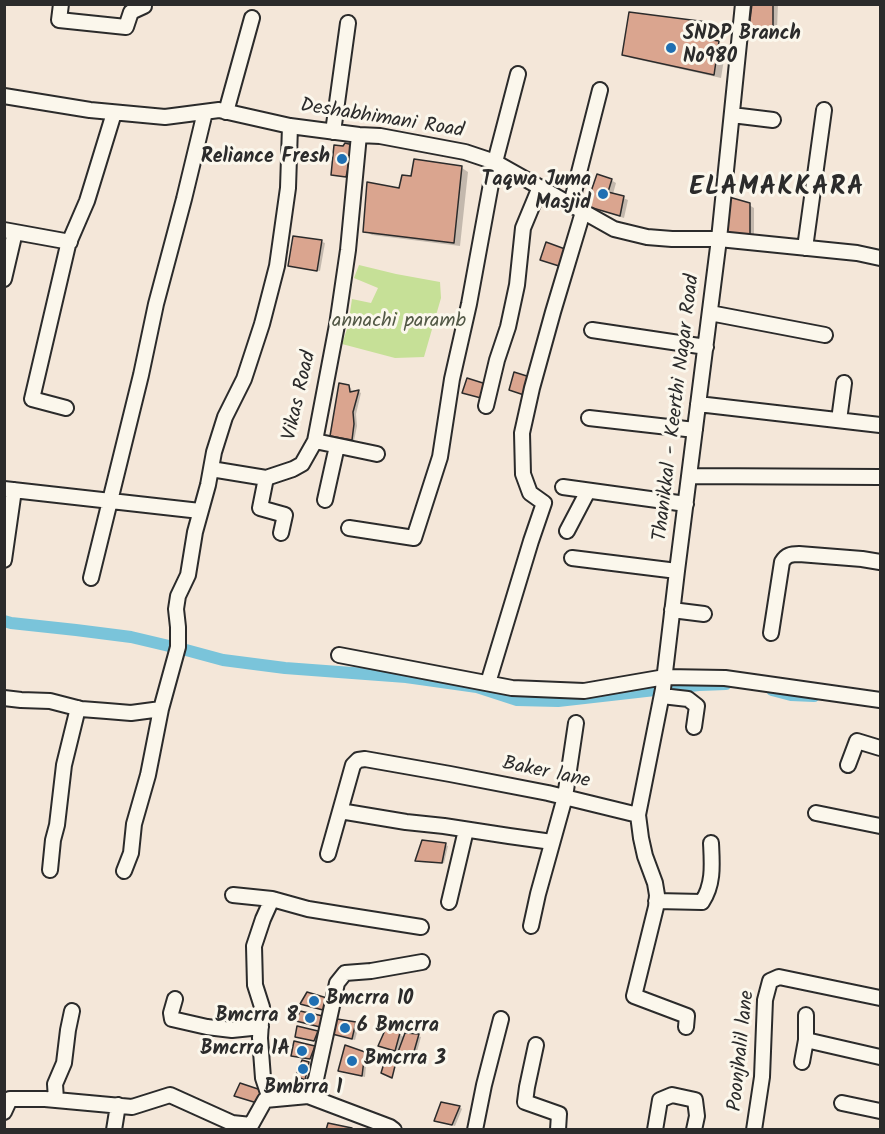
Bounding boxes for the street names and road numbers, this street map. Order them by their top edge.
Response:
street label: Deshabhimani Road [298,95,466,145]
street label: Thanikkal - Keerthi Nagar Road [650,273,706,543]
street label: Vikas Road [279,349,323,443]
street label: Baker lane [500,753,592,795]
street label: Poonjhalil lane [725,989,761,1113]

